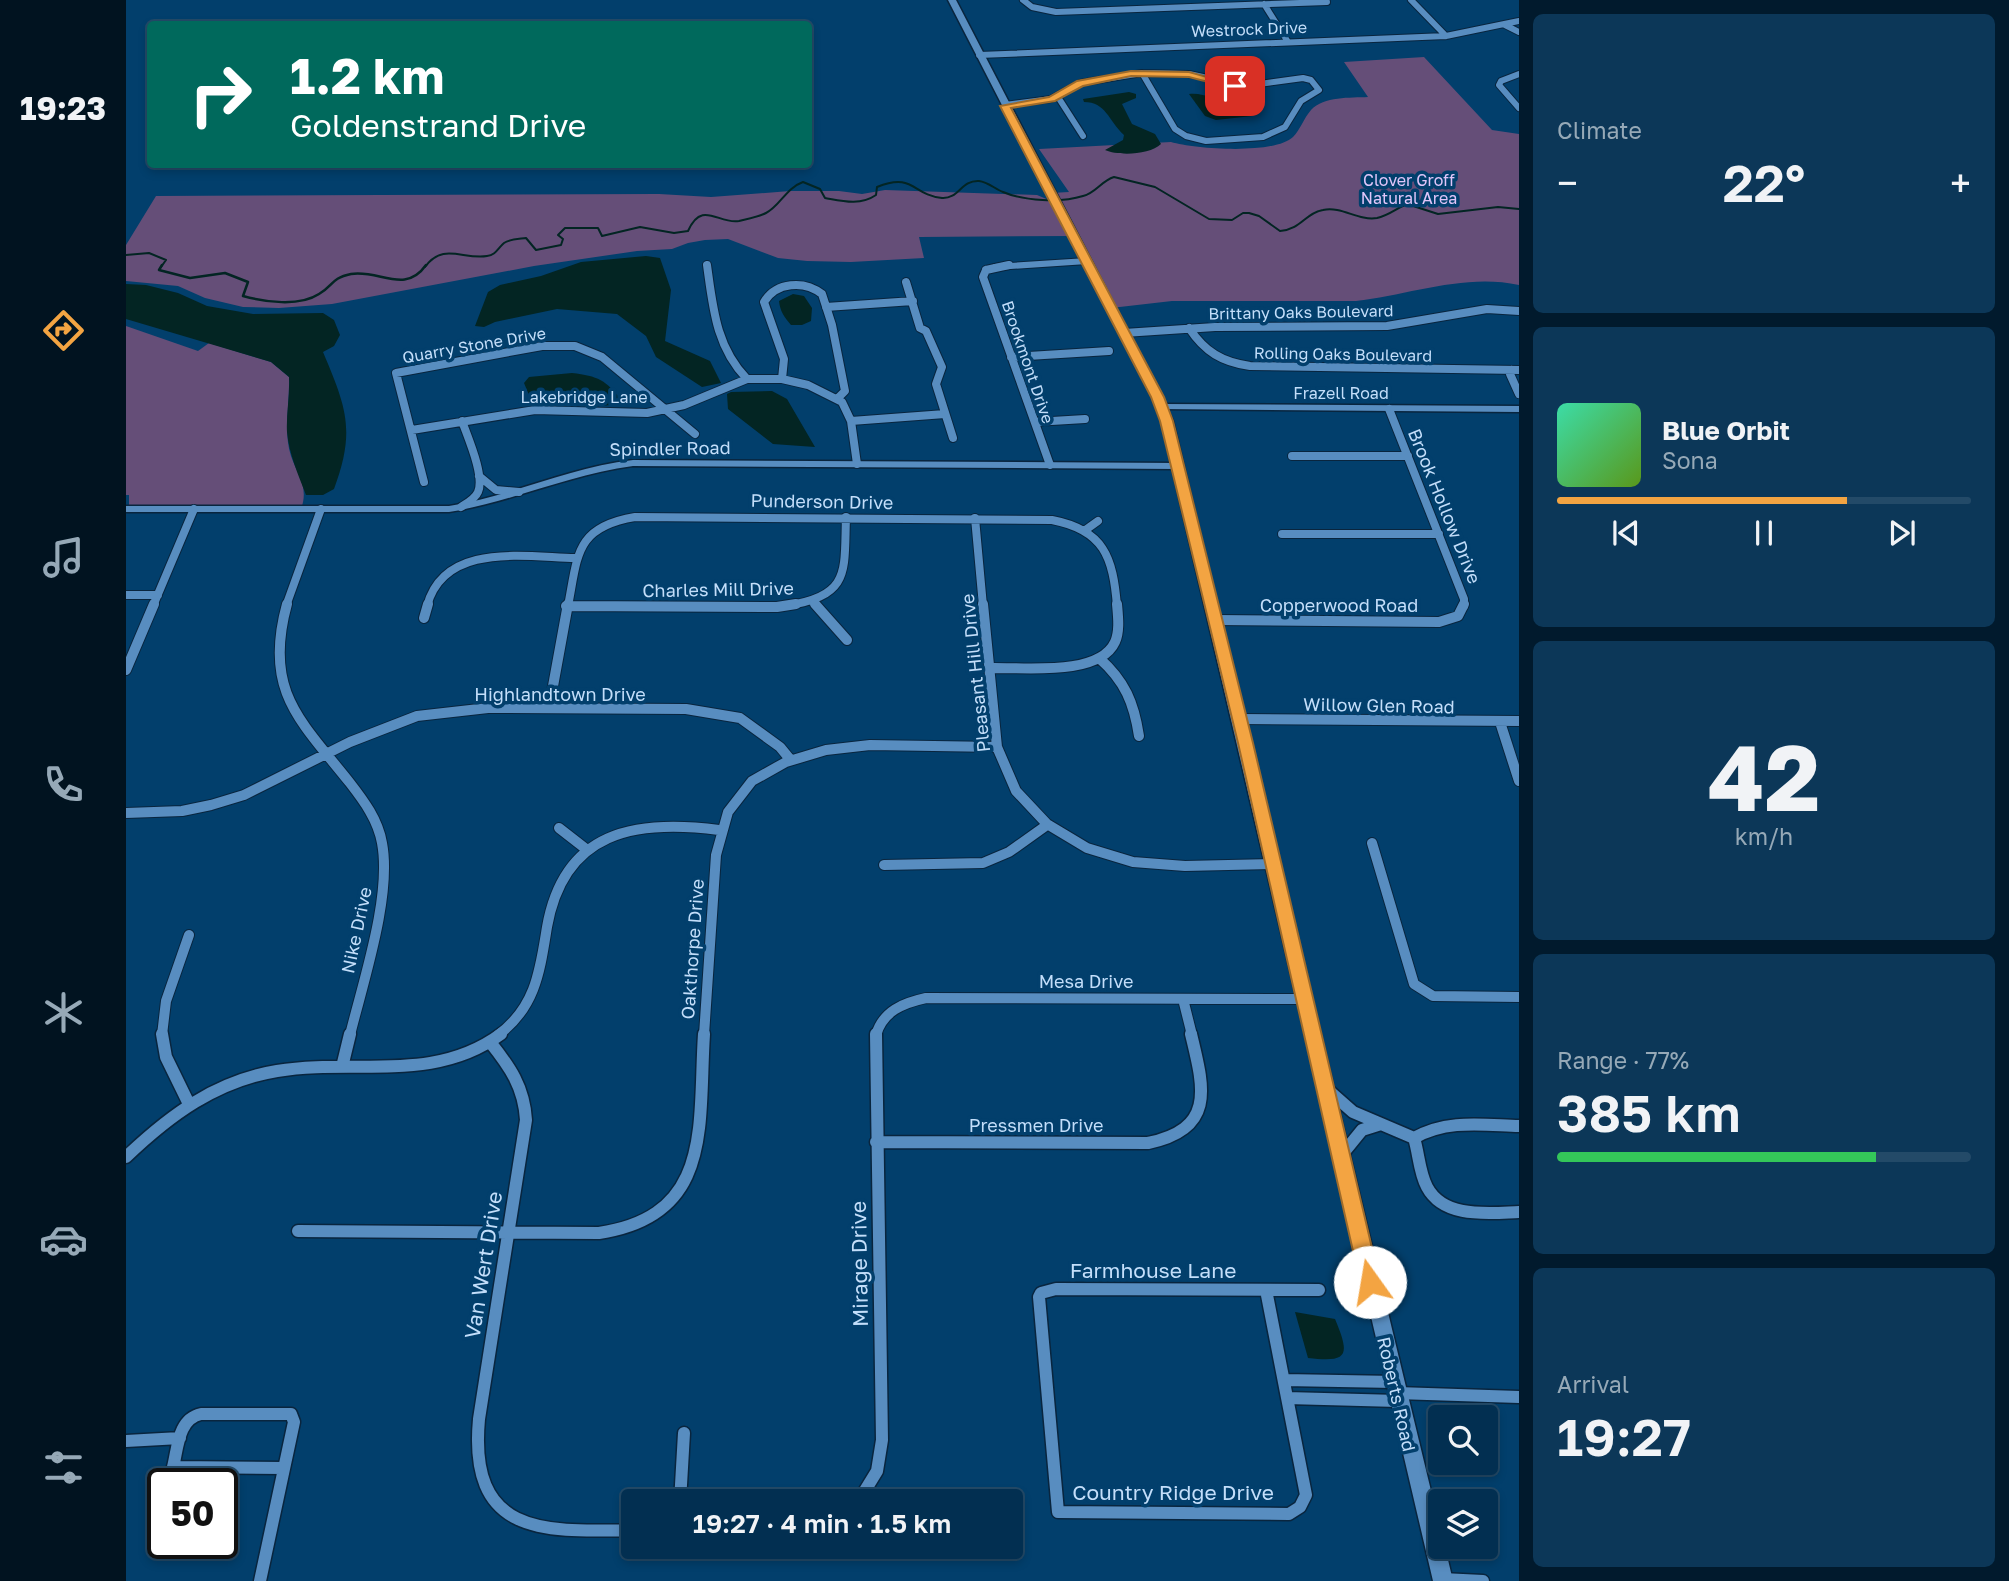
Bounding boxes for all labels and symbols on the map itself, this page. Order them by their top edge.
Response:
street label: Westrock Drive [1191,17,1307,41]
pin [1205,56,1265,116]
park label: Clover Groff Natural Area [1361,170,1457,208]
street label: Brookmont Drive [998,298,1058,426]
street label: Brittany Oaks Boulevard [1208,300,1394,324]
street label: Quarry Stone Drive [401,323,547,367]
street label: Rolling Oaks Boulevard [1254,342,1432,366]
street label: Frazell Road [1293,383,1389,403]
street label: Lakebridge Lane [520,387,648,407]
street label: Brook Hollow Drive [1404,425,1486,587]
street label: Spindler Road [609,436,731,460]
street label: Punderson Drive [750,489,894,513]
street label: Charles Mill Drive [642,577,794,601]
street label: Pleasant Hill Drive [956,593,994,753]
street label: Copperwood Road [1260,594,1418,616]
street label: Highlandtown Drive [474,683,646,705]
street label: Willow Glen Road [1303,693,1455,717]
street label: Oakthorpe Drive [676,878,708,1020]
street label: Nike Drive [336,885,376,975]
street label: Mesa Drive [1039,970,1133,992]
street label: Pressmen Drive [969,1114,1103,1136]
street label: Van Wert Drive [459,1190,507,1340]
street label: Mirage Drive [845,1201,873,1327]
position arrow [1333,1245,1407,1319]
street label: Farmhouse Lane [1070,1257,1236,1283]
street label: Roberts Road [1373,1334,1421,1454]
speed limit sign: 50 [147,1468,238,1559]
street label: Country Ridge Drive [1072,1479,1274,1505]

